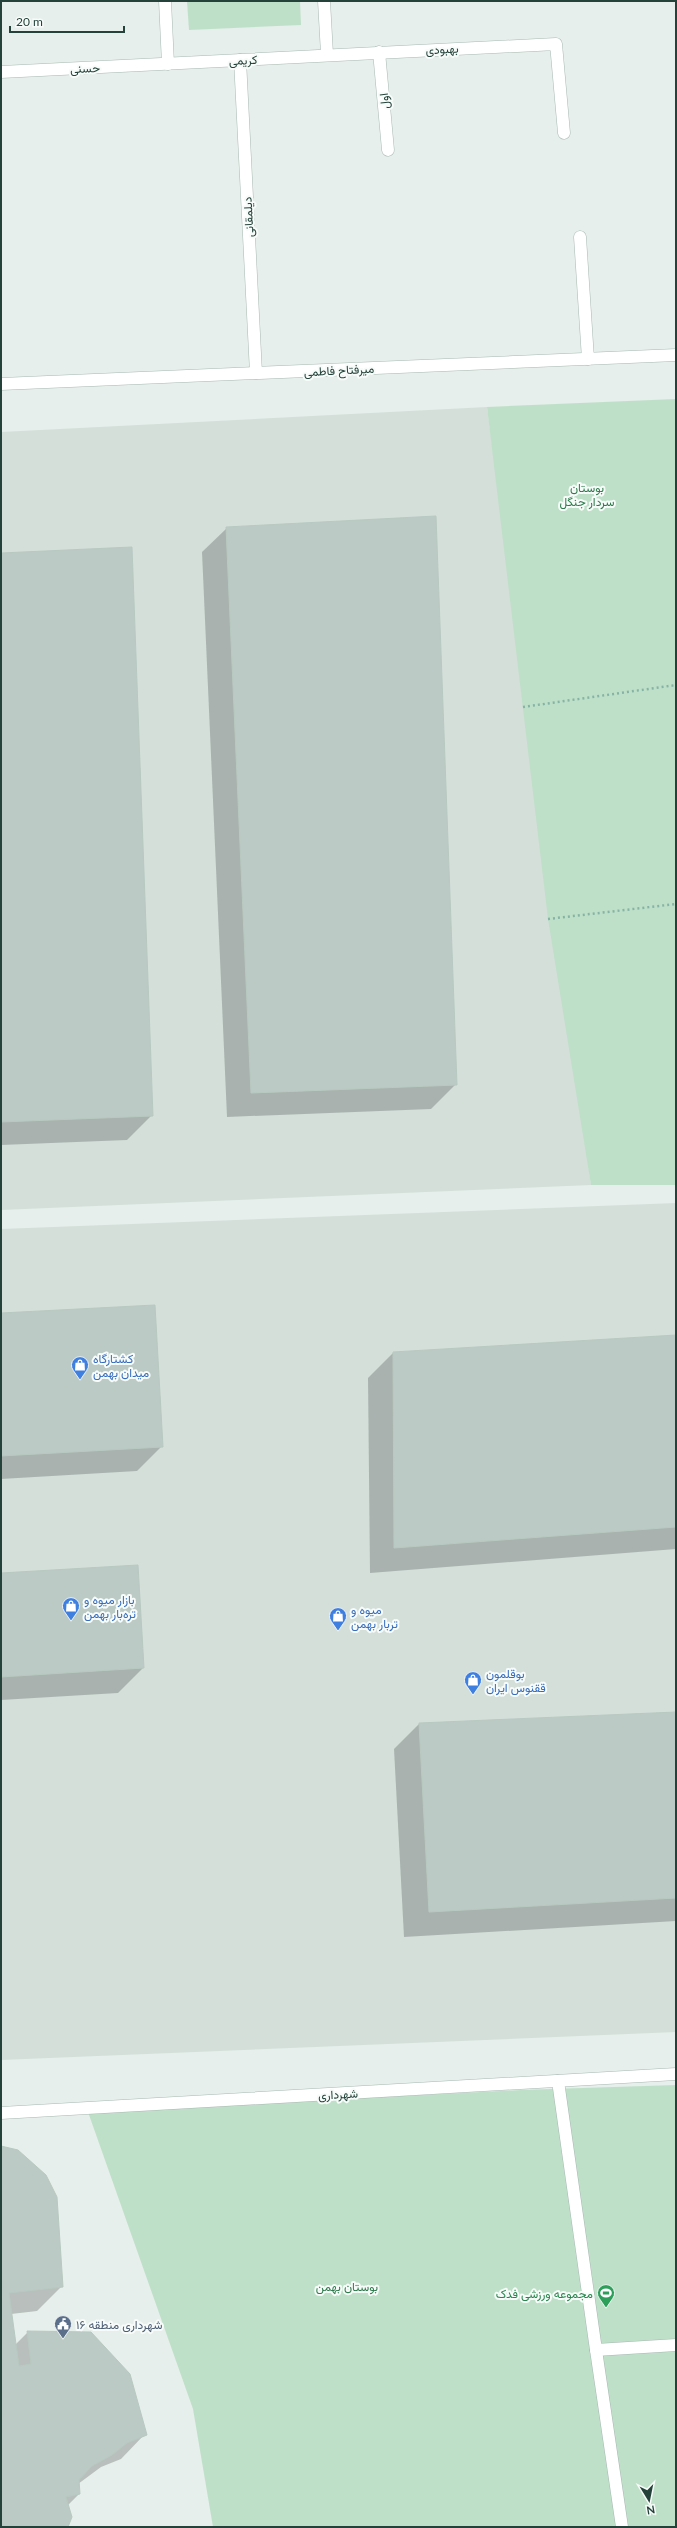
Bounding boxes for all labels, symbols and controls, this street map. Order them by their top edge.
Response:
scale bar [10,8,124,34]
text: 20 m [16,14,43,29]
street label: بهبودی [425,41,459,58]
street label: کریمی [228,52,258,69]
street label: حسنی [70,60,100,77]
street label: اول [376,92,393,110]
street label: دیلمقانی [239,196,258,238]
street label: میرفتاح فاطمی [303,361,375,381]
park label: بوستان سردار جنگل [559,480,615,510]
place label: کشتارگاه میدان بهمن [93,1351,149,1381]
shop icon: کشتارگاه میدان بهمن [70,1355,90,1380]
place label: بازار میوه و تره‌بار بهمن [84,1592,136,1622]
shop icon: بازار میوه و تره‌بار بهمن [61,1596,81,1621]
place label: میوه و تربار بهمن [351,1602,398,1632]
shop icon: میوه و تربار بهمن [328,1606,348,1631]
place label: بوقلمون ققنوس ایران [486,1666,546,1696]
shop icon: بوقلمون ققنوس ایران [463,1670,483,1695]
street label: شهرداری [318,2085,359,2104]
park label: بوستان بهمن [316,2279,378,2295]
sports icon: مجموعه ورزشی فدک [596,2283,616,2308]
place label: مجموعه ورزشی فدک [496,2286,593,2302]
public building icon: شهرداری منطقه ۱۶ [53,2314,73,2339]
place label: شهرداری منطقه ۱۶ [76,2317,162,2333]
north arrow [629,2480,669,2520]
text: N [646,2503,656,2517]

